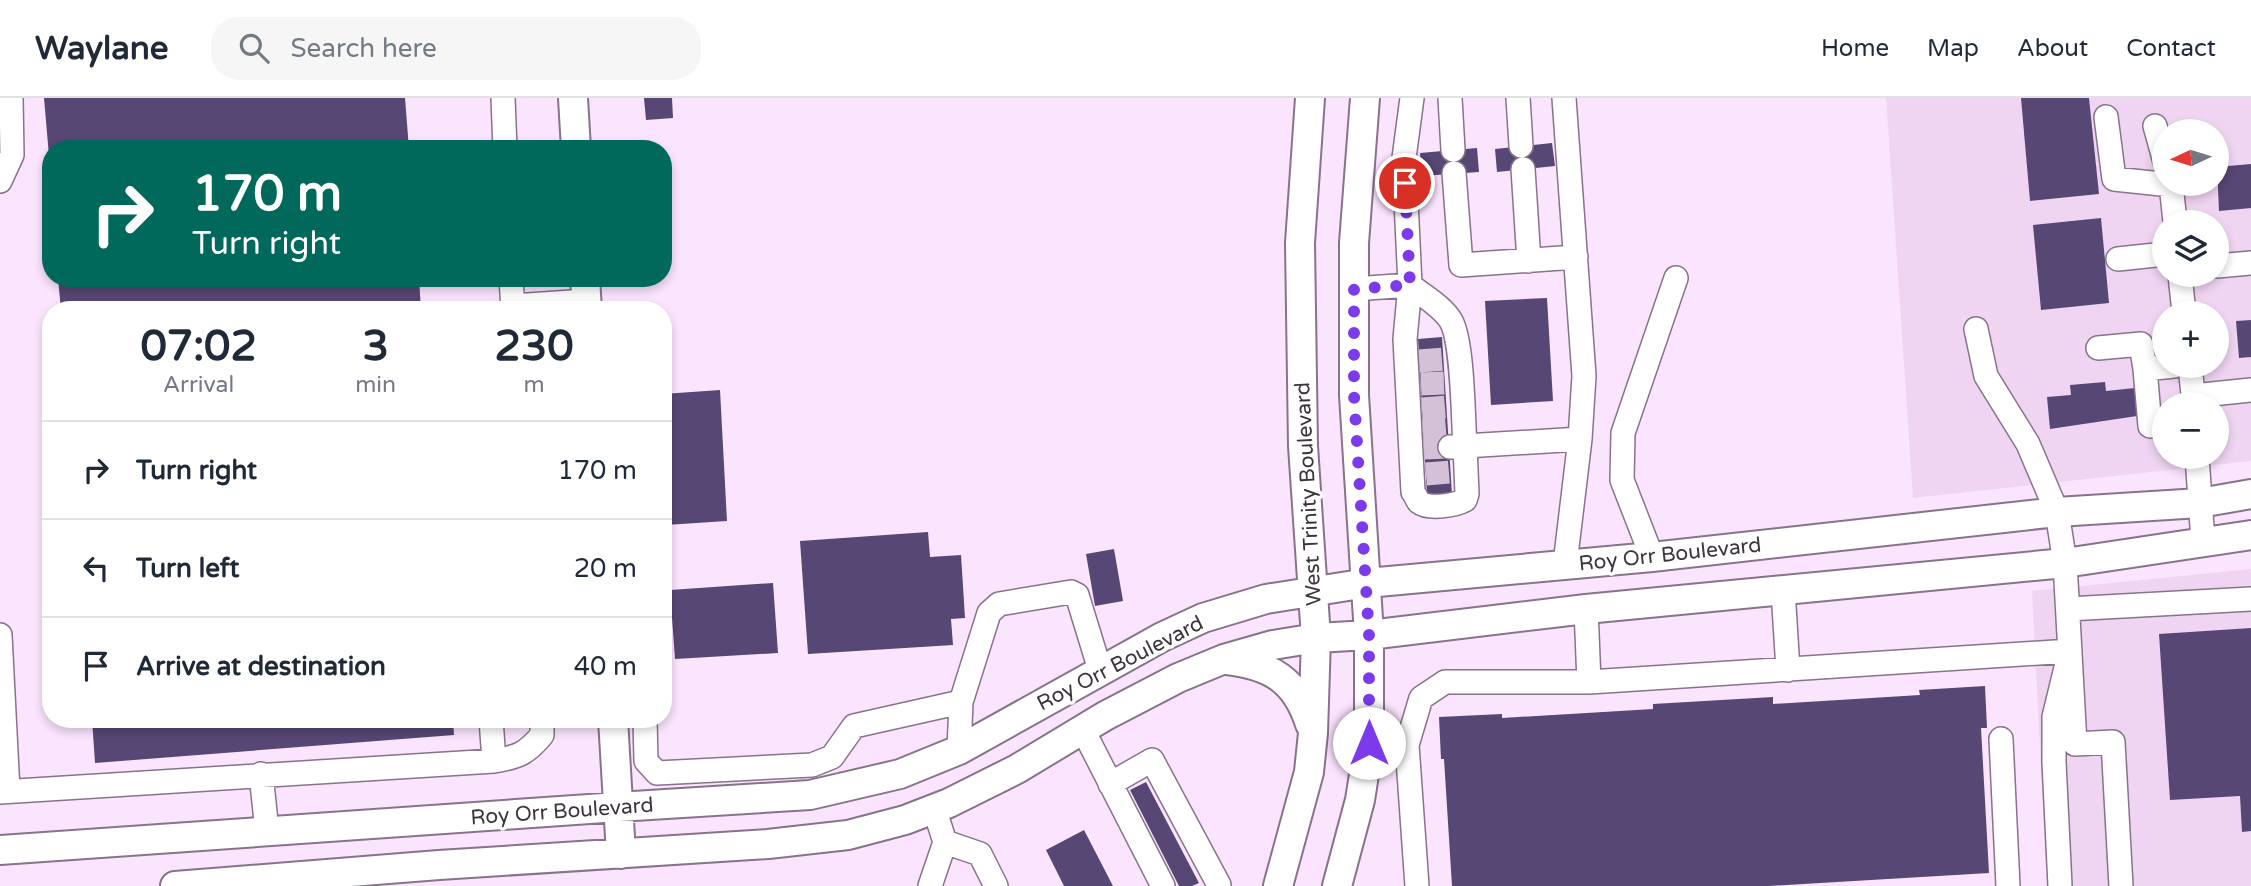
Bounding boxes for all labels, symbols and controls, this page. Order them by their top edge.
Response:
search box [211,17,701,80]
text: Waylane [35,29,169,68]
icon: search [235,29,273,67]
text: Search here [291,33,437,64]
text: Home [1821,34,1889,63]
text: Map [1927,34,1979,63]
text: About [2017,34,2088,63]
text: Contact [2126,34,2216,63]
north arrow [2152,119,2230,196]
map controls [2152,119,2229,469]
pin [1375,153,1435,213]
icon: arrive [1386,164,1424,202]
text: 170 m [192,165,342,224]
icon: right [77,168,168,259]
button: layers [2152,210,2229,287]
text: Turn right [192,225,341,263]
button: + [2152,301,2229,378]
text: 07:02 [140,321,257,372]
text: 3 [362,321,389,372]
text: 230 [494,321,574,372]
text: Arrival [163,371,234,399]
text: min [355,371,396,399]
text: m [523,371,545,399]
street label: West Trinity Boulevard [1290,382,1327,606]
button: − [2152,392,2229,469]
icon: right [77,451,115,489]
text: Turn right [136,455,257,486]
text: 170 m [557,455,637,486]
street label: Roy Orr Boulevard [1577,532,1763,577]
icon: left [77,549,115,587]
text: Turn left [136,553,239,584]
text: 20 m [574,553,637,584]
street label: Roy Orr Boulevard [1033,611,1208,716]
icon: arrive [77,647,115,685]
text: Arrive at destination [136,651,386,682]
text: 40 m [574,651,637,682]
position arrow [1332,706,1406,780]
street label: Roy Orr Boulevard [470,793,654,830]

